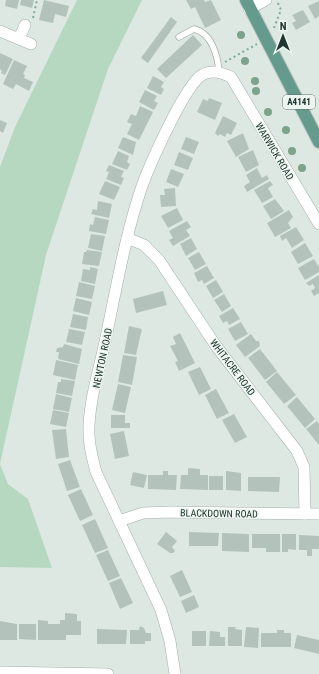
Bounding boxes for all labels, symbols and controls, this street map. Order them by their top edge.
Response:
north arrow [263,16,303,56]
text: N [280,20,287,33]
road number: A4141 [283,95,315,109]
street label: WARWICK ROAD [253,121,296,182]
street label: NEWTON ROAD [91,327,114,389]
street label: WHITACRE ROAD [208,337,258,398]
street label: BLACKDOWN ROAD [180,507,258,520]

